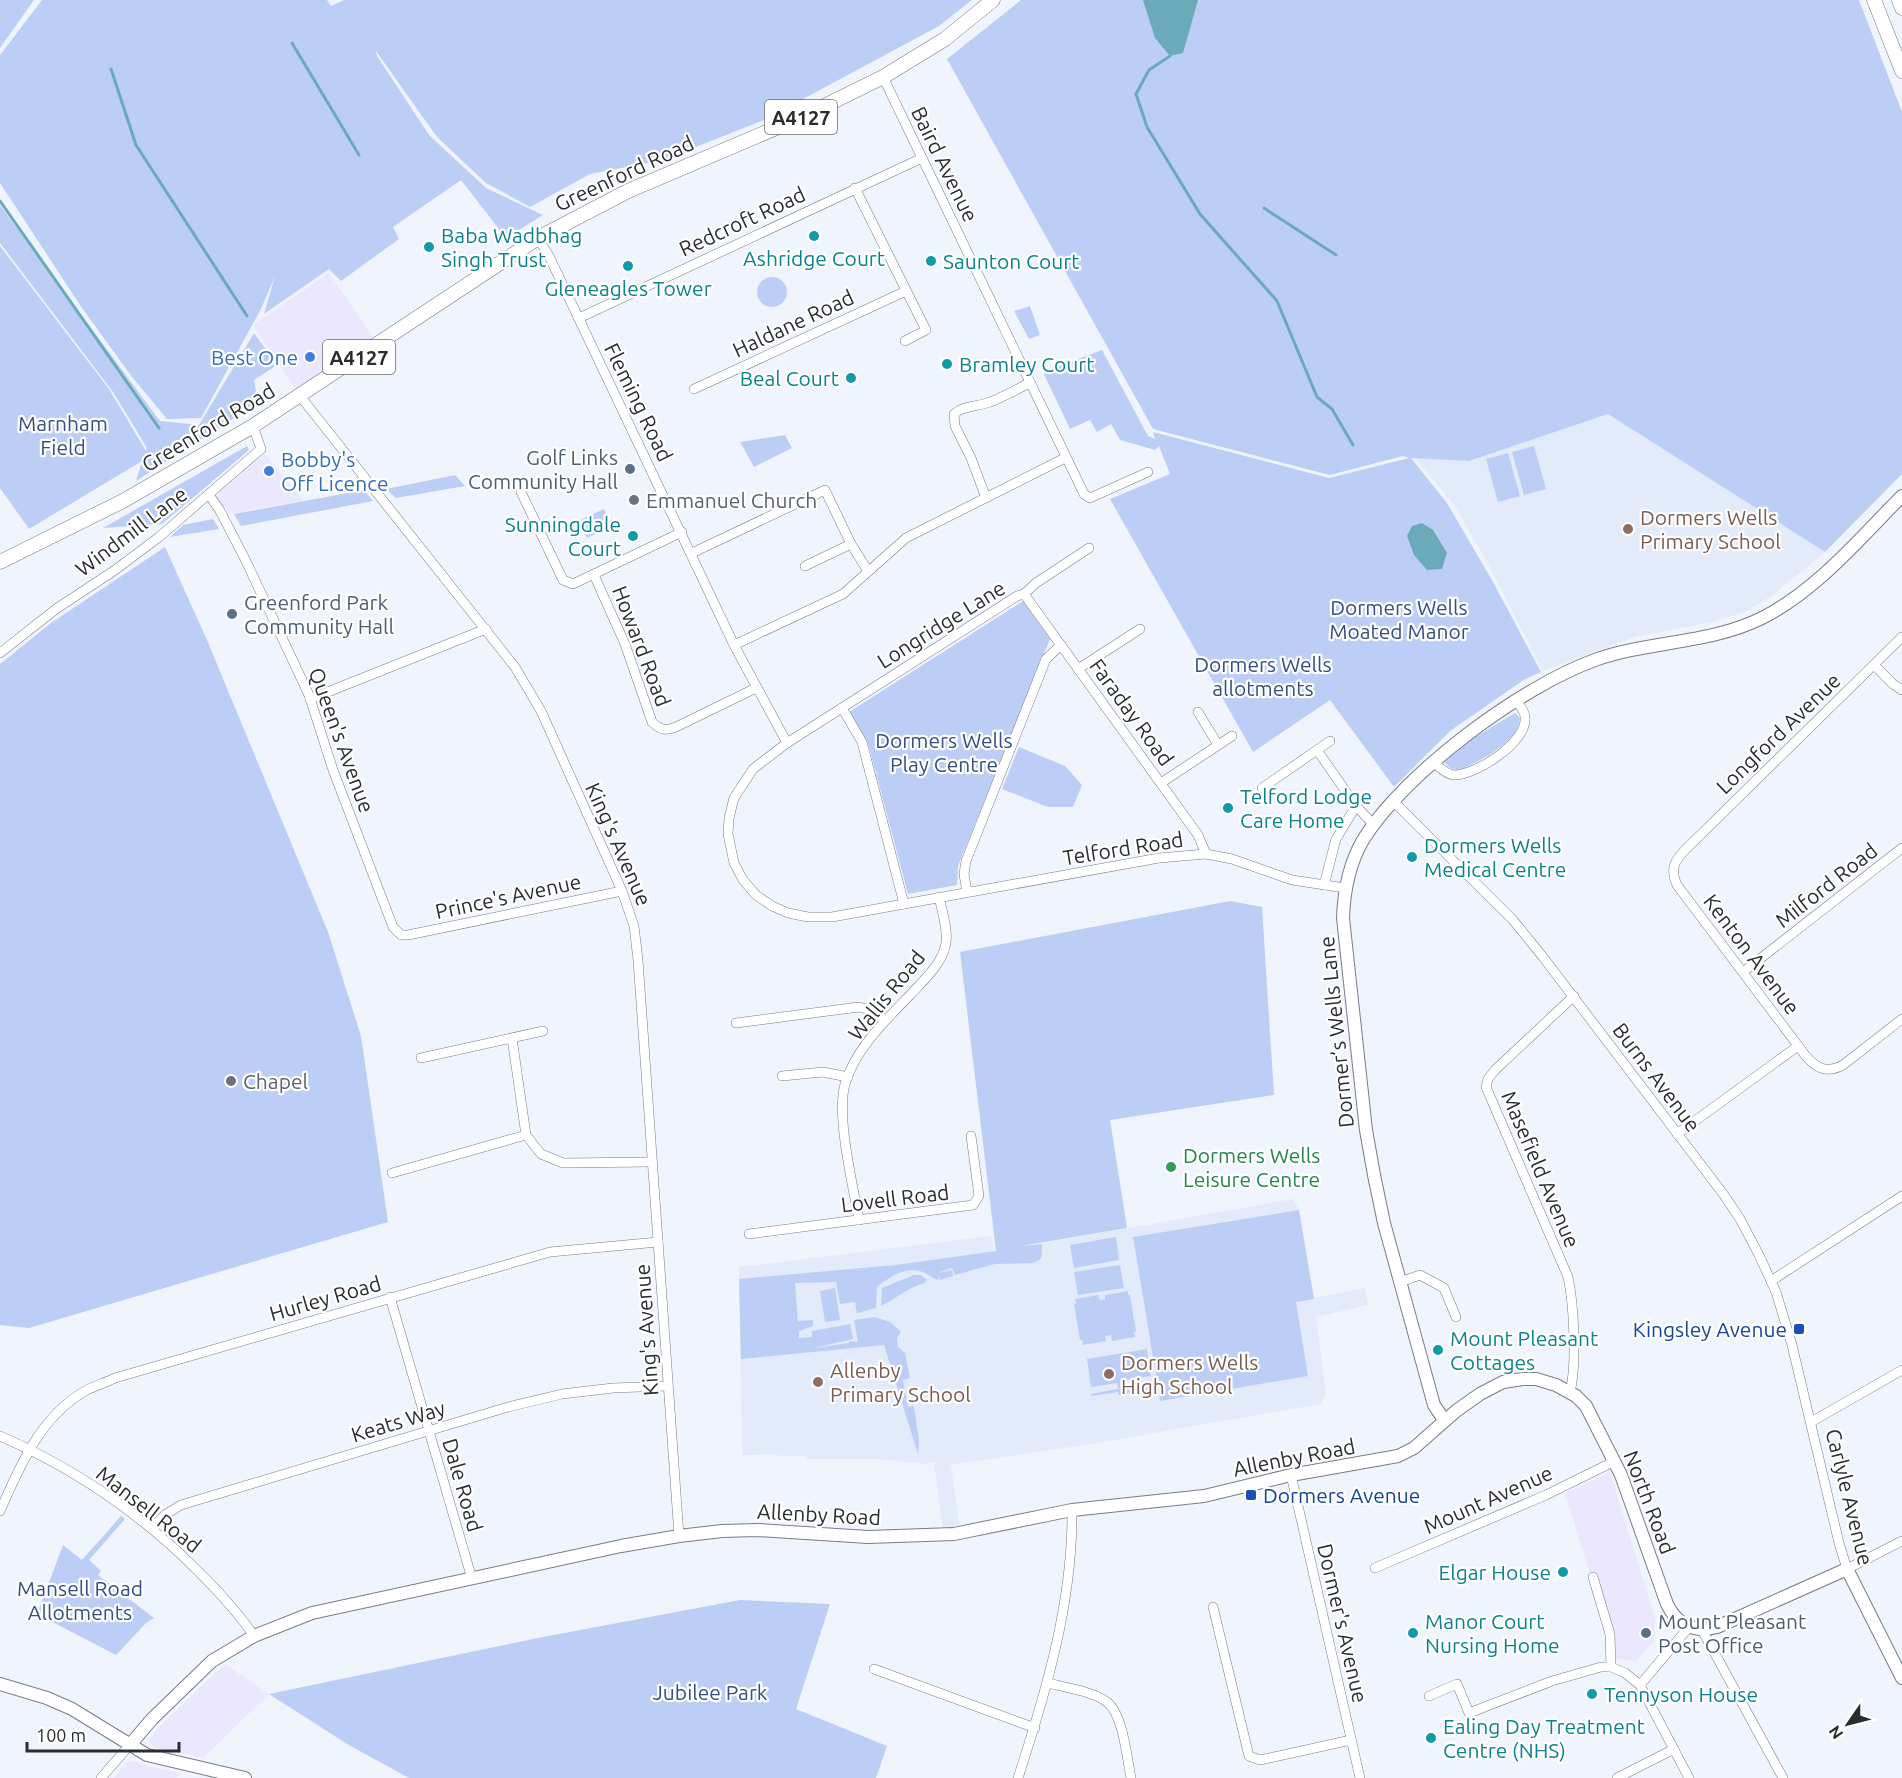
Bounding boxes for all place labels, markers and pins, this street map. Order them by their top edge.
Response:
place label: Baba Wadbhag Singh Trust [441,223,582,271]
marker: Ashridge Court [807,229,821,243]
marker: Baba Wadbhag Singh Trust [422,240,436,254]
place label: Ashridge Court [743,246,885,270]
place label: Saunton Court [943,249,1079,273]
marker: Saunton Court [924,254,938,268]
marker: Gleneagles Tower [621,259,635,273]
place label: Gleneagles Tower [544,276,712,300]
place label: Best One [211,345,298,369]
marker: Best One [303,350,317,364]
place label: Bramley Court [959,352,1095,376]
marker: Bramley Court [940,357,954,371]
place label: Beal Court [740,366,839,390]
marker: Beal Court [844,371,858,385]
place label: Golf Links Community Hall [468,445,618,493]
place label: Bobby's Off Licence [281,447,388,495]
marker: Golf Links Community Hall [623,462,637,476]
marker: Bobby's Off Licence [262,464,276,478]
place label: Emmanuel Church [646,488,817,512]
marker: Emmanuel Church [627,493,641,507]
place label: Dormers Wells Primary School [1640,505,1781,553]
place label: Sunningdale Court [505,512,621,560]
marker: Dormers Wells Primary School [1621,522,1635,536]
marker: Sunningdale Court [626,529,640,543]
place label: Greenford Park Community Hall [244,590,394,638]
marker: Greenford Park Community Hall [225,607,239,621]
place label: Telford Lodge Care Home [1240,784,1372,832]
marker: Telford Lodge Care Home [1221,801,1235,815]
place label: Dormers Wells Medical Centre [1424,833,1566,881]
marker: Dormers Wells Medical Centre [1405,850,1419,864]
place label: Chapel [243,1069,308,1093]
marker: Chapel [224,1074,238,1088]
place label: Dormers Wells Leisure Centre [1183,1143,1321,1191]
marker: Dormers Wells Leisure Centre [1164,1160,1178,1174]
place label: Kingsley Avenue [1633,1317,1787,1341]
marker: Kingsley Avenue [1792,1322,1806,1336]
place label: Mount Pleasant Cottages [1450,1326,1598,1374]
marker: Mount Pleasant Cottages [1431,1343,1445,1357]
place label: Dormers Wells High School [1121,1350,1259,1398]
place label: Allenby Primary School [830,1358,971,1406]
marker: Dormers Wells High School [1102,1367,1116,1381]
marker: Allenby Primary School [811,1375,825,1389]
place label: Dormers Avenue [1263,1483,1420,1507]
marker: Dormers Avenue [1244,1488,1258,1502]
place label: Elgar House [1438,1560,1551,1584]
marker: Elgar House [1556,1565,1570,1579]
place label: Manor Court Nursing Home [1425,1609,1560,1657]
place label: Mount Pleasant Post Office [1658,1609,1806,1657]
marker: Manor Court Nursing Home [1406,1626,1420,1640]
marker: Mount Pleasant Post Office [1639,1626,1653,1640]
place label: Tennyson House [1604,1682,1758,1706]
marker: Tennyson House [1585,1687,1599,1701]
place label: Ealing Day Treatment Centre (NHS) [1443,1714,1645,1762]
marker: Ealing Day Treatment Centre (NHS) [1424,1731,1438,1745]

